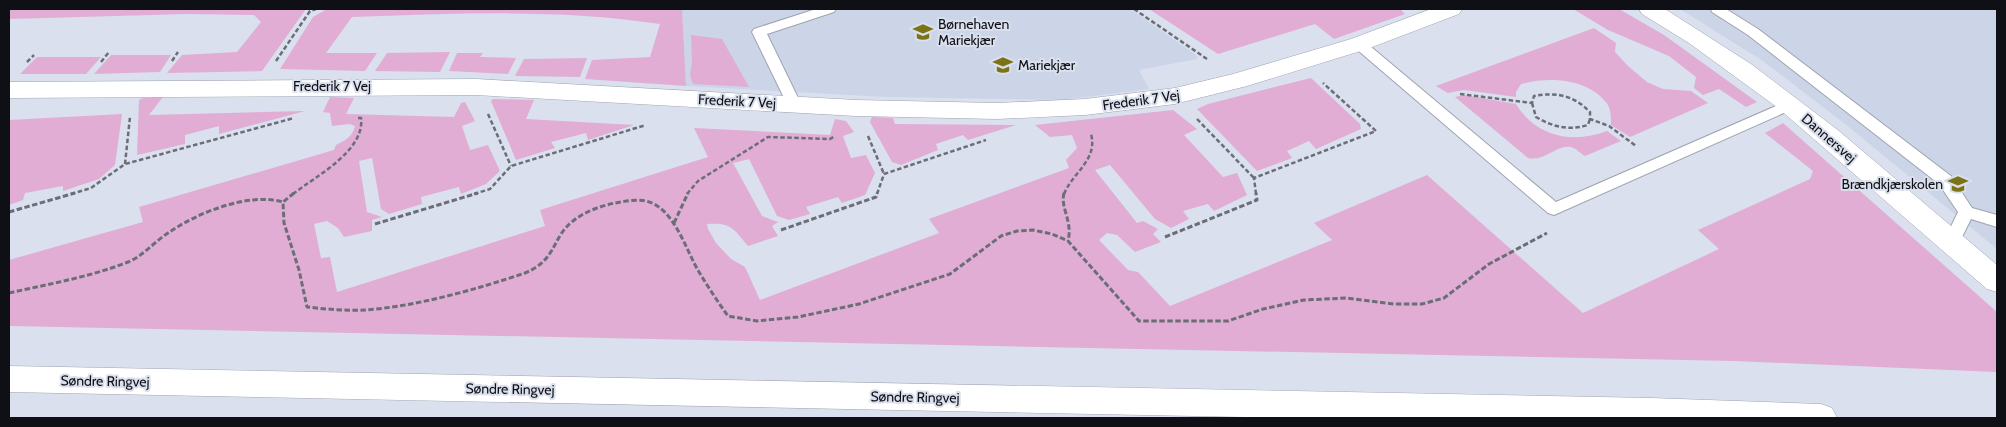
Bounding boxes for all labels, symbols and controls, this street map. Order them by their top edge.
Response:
place label: Børnehaven Mariekjær [938,15,1009,49]
school or university icon: Børnehaven Mariekjær [912,21,934,43]
school or university icon: Mariekjær [992,54,1014,76]
place label: Mariekjær [1018,56,1076,74]
street label: Frederik 7 Vej [293,77,371,95]
street label: Frederik 7 Vej [1101,86,1181,114]
street label: Frederik 7 Vej [698,90,776,112]
street label: Dannersvej [1798,109,1860,167]
school or university icon: Brændkjærskolen [1947,173,1969,195]
place label: Brændkjærskolen [1842,175,1943,193]
street label: Søndre Ringvej [60,371,150,391]
street label: Søndre Ringvej [465,379,555,399]
street label: Søndre Ringvej [870,387,960,407]

